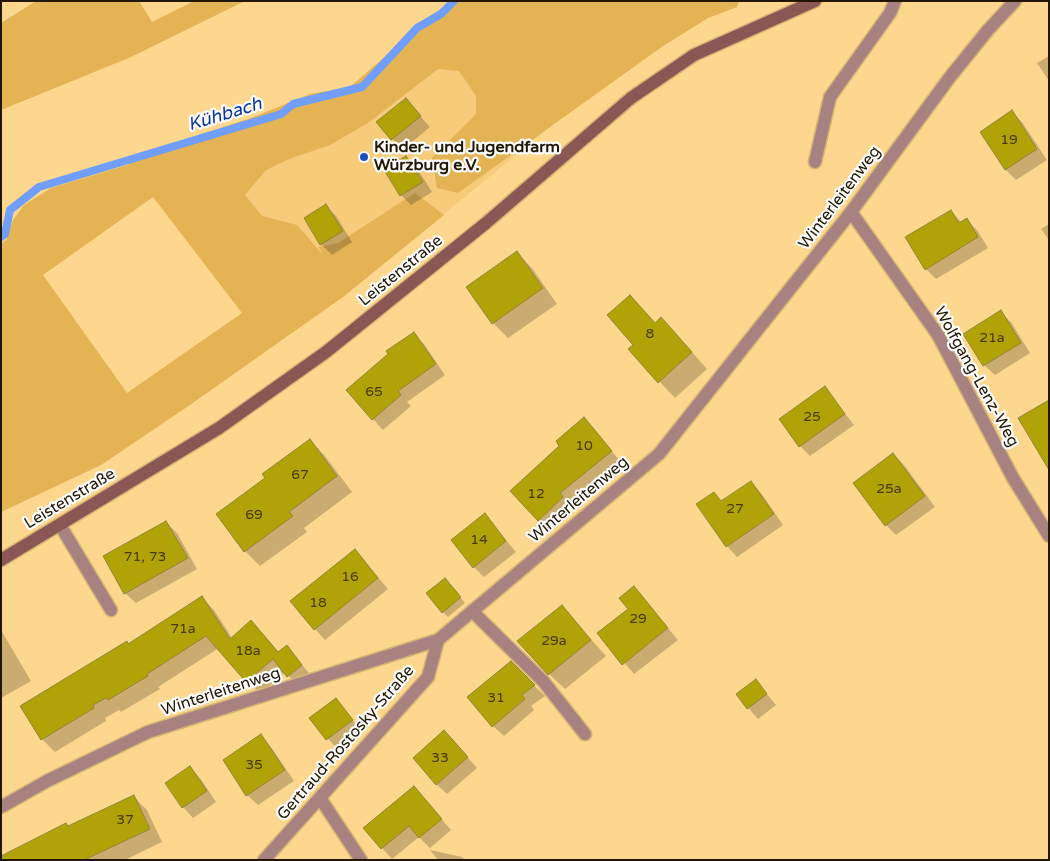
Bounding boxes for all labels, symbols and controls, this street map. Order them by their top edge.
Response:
water label: Kühbach [185,94,265,136]
house number: 19 [1000,132,1018,148]
place label: Kinder- und Jugendfarm Würzburg e.V. [374,138,560,176]
street label: Winterleitenweg [795,143,885,253]
marker: Kinder- und Jugendfarm Würzburg e.V. [358,151,370,163]
street label: Leistenstraße [355,231,447,311]
street label: Wolfgang-Lenz-Weg [929,304,1023,450]
house number: 8 [646,326,654,342]
house number: 21a [979,330,1005,346]
house number: 65 [365,384,383,400]
house number: 25 [803,409,821,425]
house number: 10 [575,438,593,454]
street label: Winterleitenweg [525,453,633,547]
street label: Leistenstraße [21,464,119,534]
house number: 67 [291,467,309,483]
house number: 25a [876,481,902,497]
house number: 12 [527,486,545,502]
house number: 27 [726,501,744,517]
house number: 69 [245,507,263,523]
house number: 14 [470,532,488,548]
house number: 71, 73 [124,549,166,565]
house number: 16 [341,569,359,585]
house number: 18 [309,595,327,611]
house number: 29 [629,611,647,627]
house number: 71a [170,621,196,637]
house number: 29a [541,633,567,649]
house number: 18a [235,643,261,659]
street label: Gertraud-Rostosky-Straße [273,662,419,824]
street label: Winterleitenweg [159,664,283,720]
house number: 31 [487,690,505,706]
house number: 33 [431,750,449,766]
house number: 35 [245,757,263,773]
house number: 37 [116,812,134,828]

